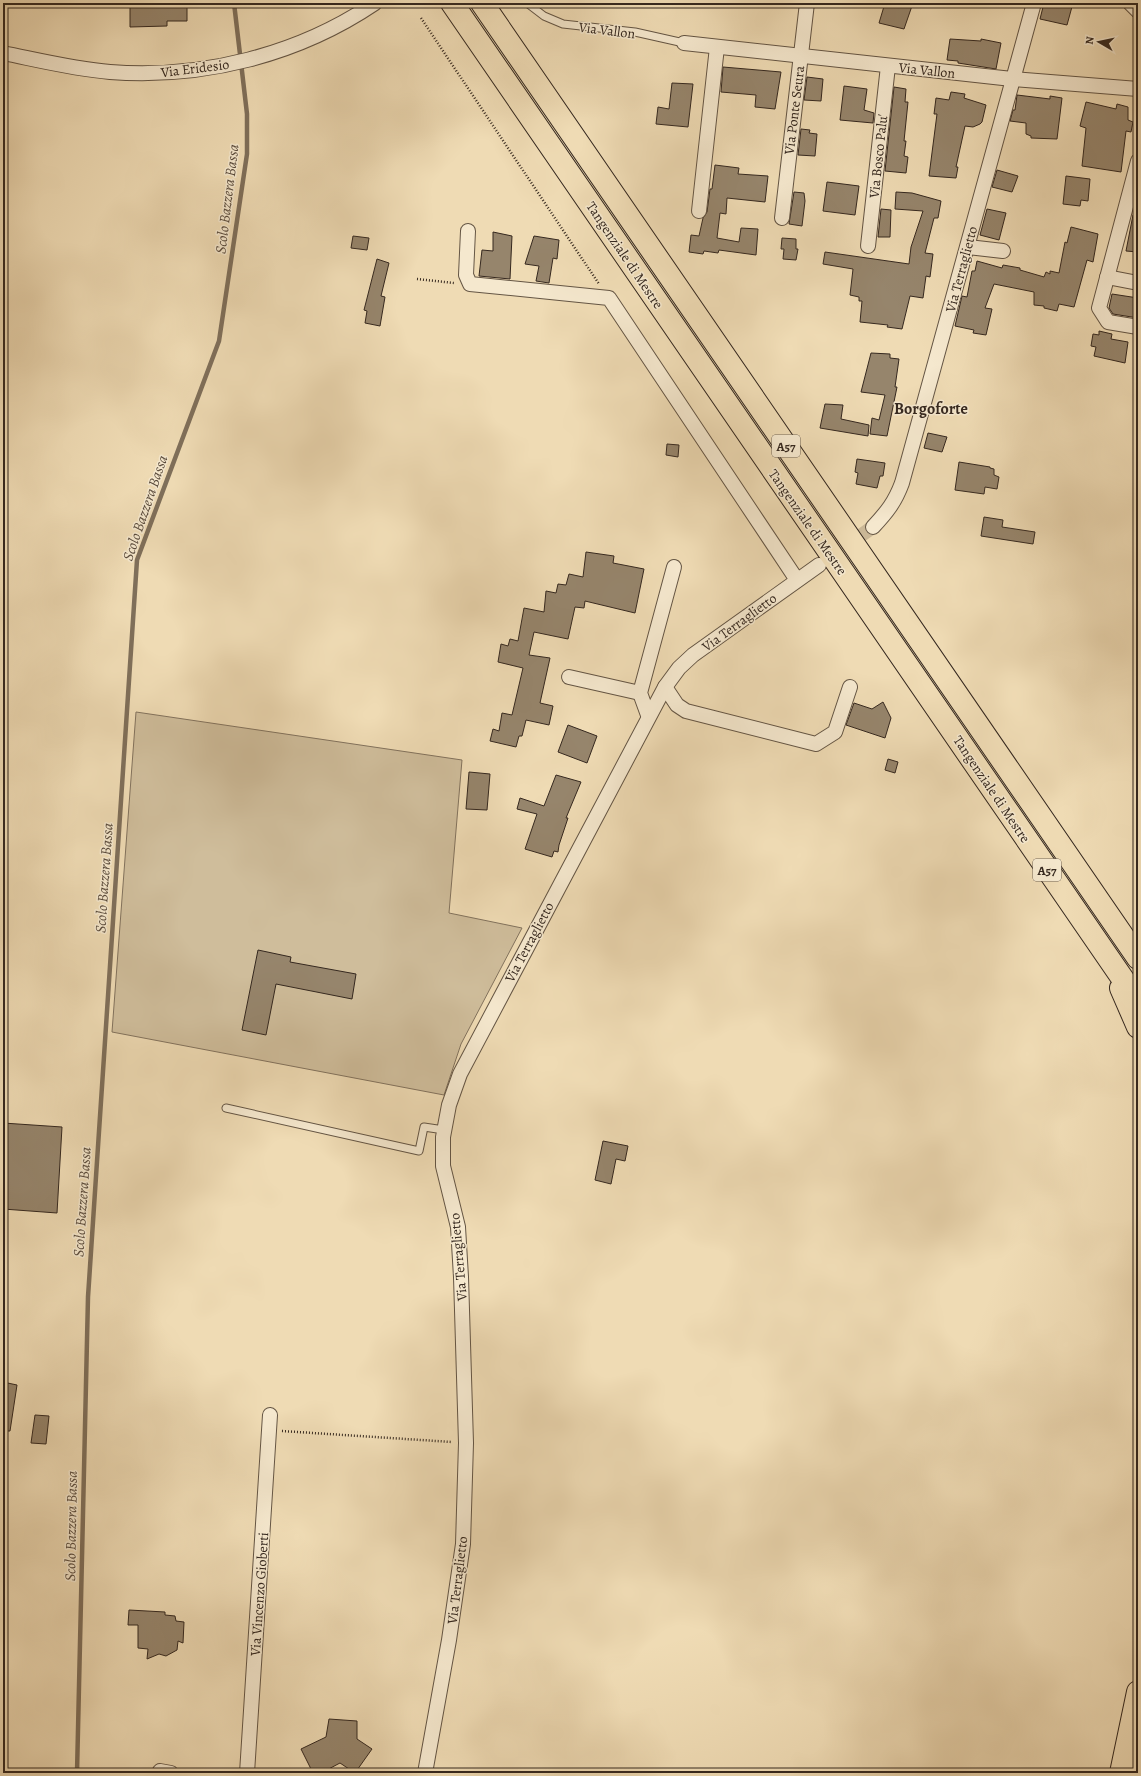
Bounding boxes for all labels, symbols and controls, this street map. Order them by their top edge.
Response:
street label: Via Vallon [577,17,637,43]
north arrow [1079,22,1119,62]
text: N [1082,35,1098,46]
street label: Via Eridesio [159,55,230,82]
street label: Via Vallon [897,58,956,83]
street label: Via Ponte Seura [780,64,809,157]
street label: Via Bosco Palu' [865,113,892,200]
water label: Scolo Bazzera Bassa [210,143,244,255]
street label: Tangenziale di Mestre [582,198,667,313]
street label: Via Terraglietto [941,224,982,315]
district label: Borgoforte [894,398,968,420]
road number: A57 [772,435,800,457]
water label: Scolo Bazzera Bassa [118,453,172,563]
street label: Tangenziale di Mestre [764,466,851,579]
street label: Via Terraglietto [697,589,781,657]
street label: Tangenziale di Mestre [949,732,1034,847]
water label: Scolo Bazzera Bassa [90,822,118,934]
road number: A57 [1033,859,1061,881]
street label: Via Terraglietto [500,899,559,987]
water label: Scolo Bazzera Bassa [68,1146,96,1258]
street label: Via Terraglietto [445,1212,472,1303]
water label: Scolo Bazzera Bassa [60,1471,82,1581]
street label: Via Vincenzo Gioberti [246,1531,273,1658]
street label: Via Terraglietto [443,1535,472,1626]

